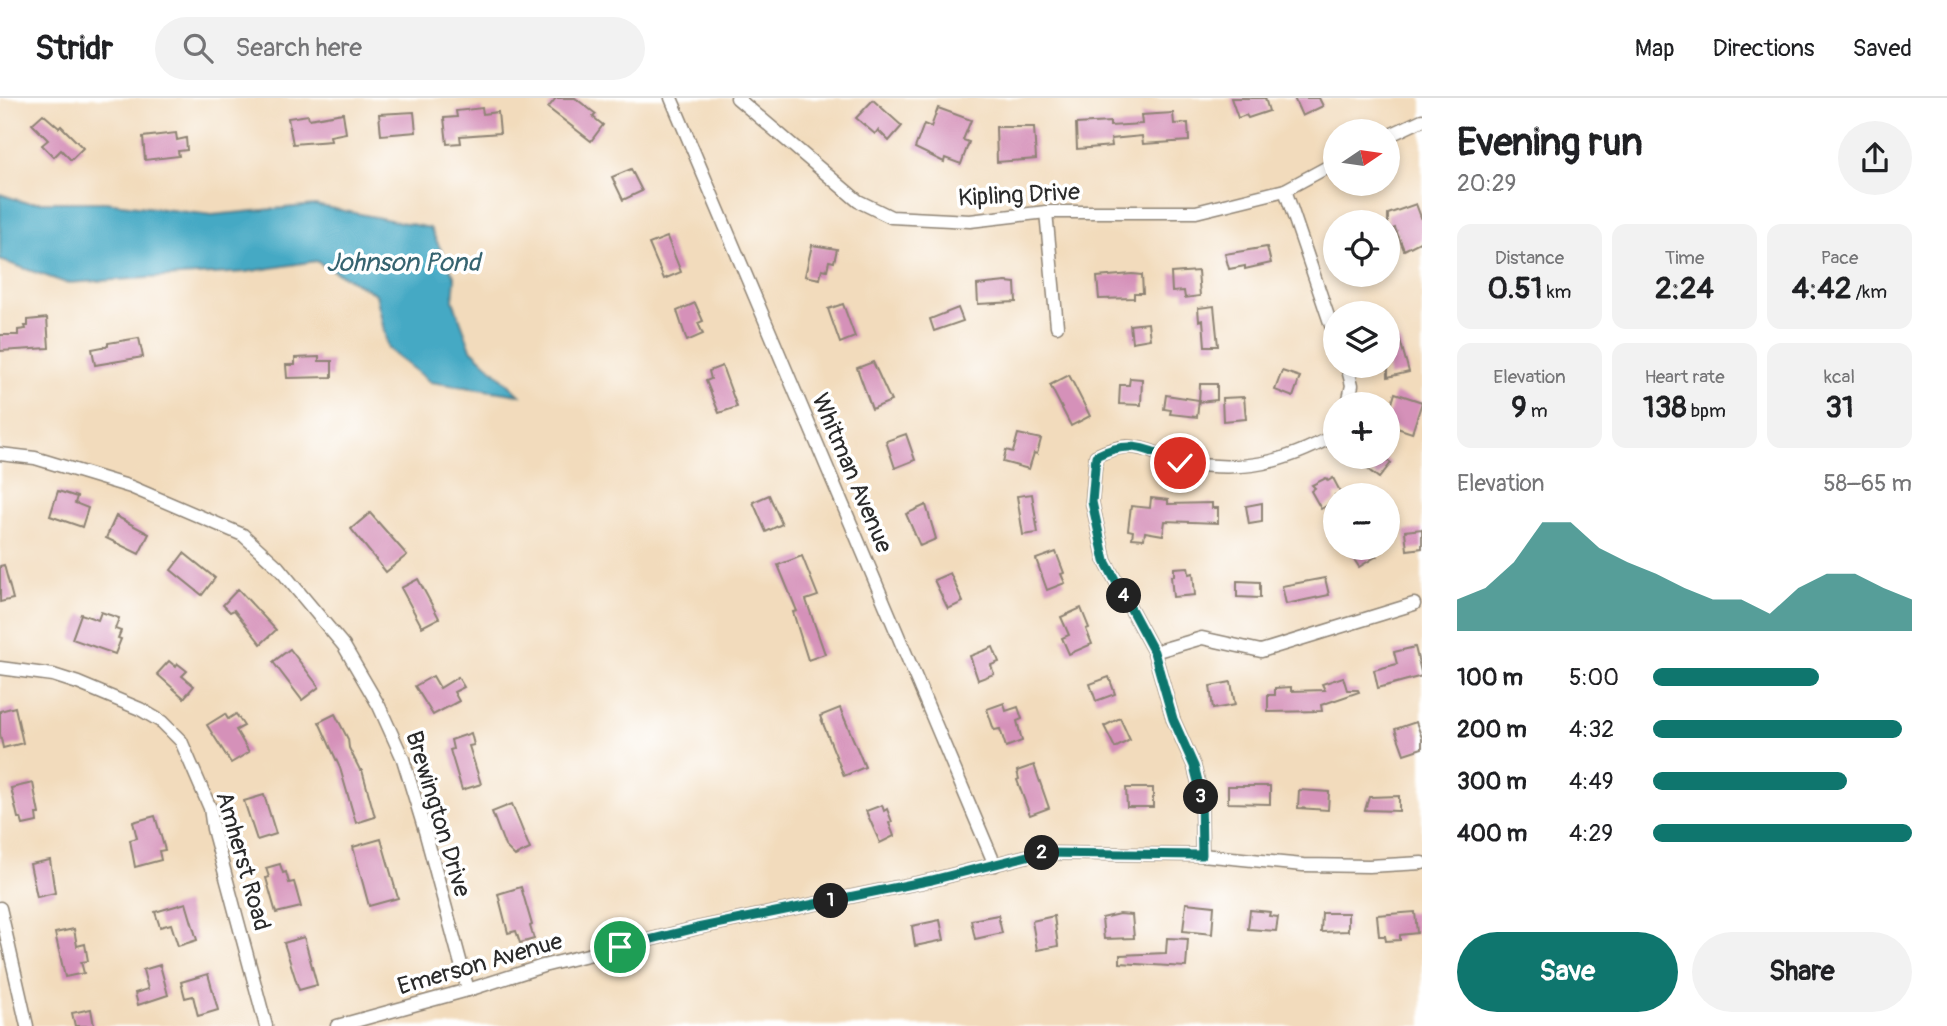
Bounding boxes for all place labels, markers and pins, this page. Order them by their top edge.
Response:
pin [1150,433,1210,493]
pin: 4 [1106,578,1142,614]
pin: 3 [1184,780,1218,814]
pin: 2 [1024,836,1060,870]
pin: 1 [814,884,848,918]
pin [590,917,650,977]

